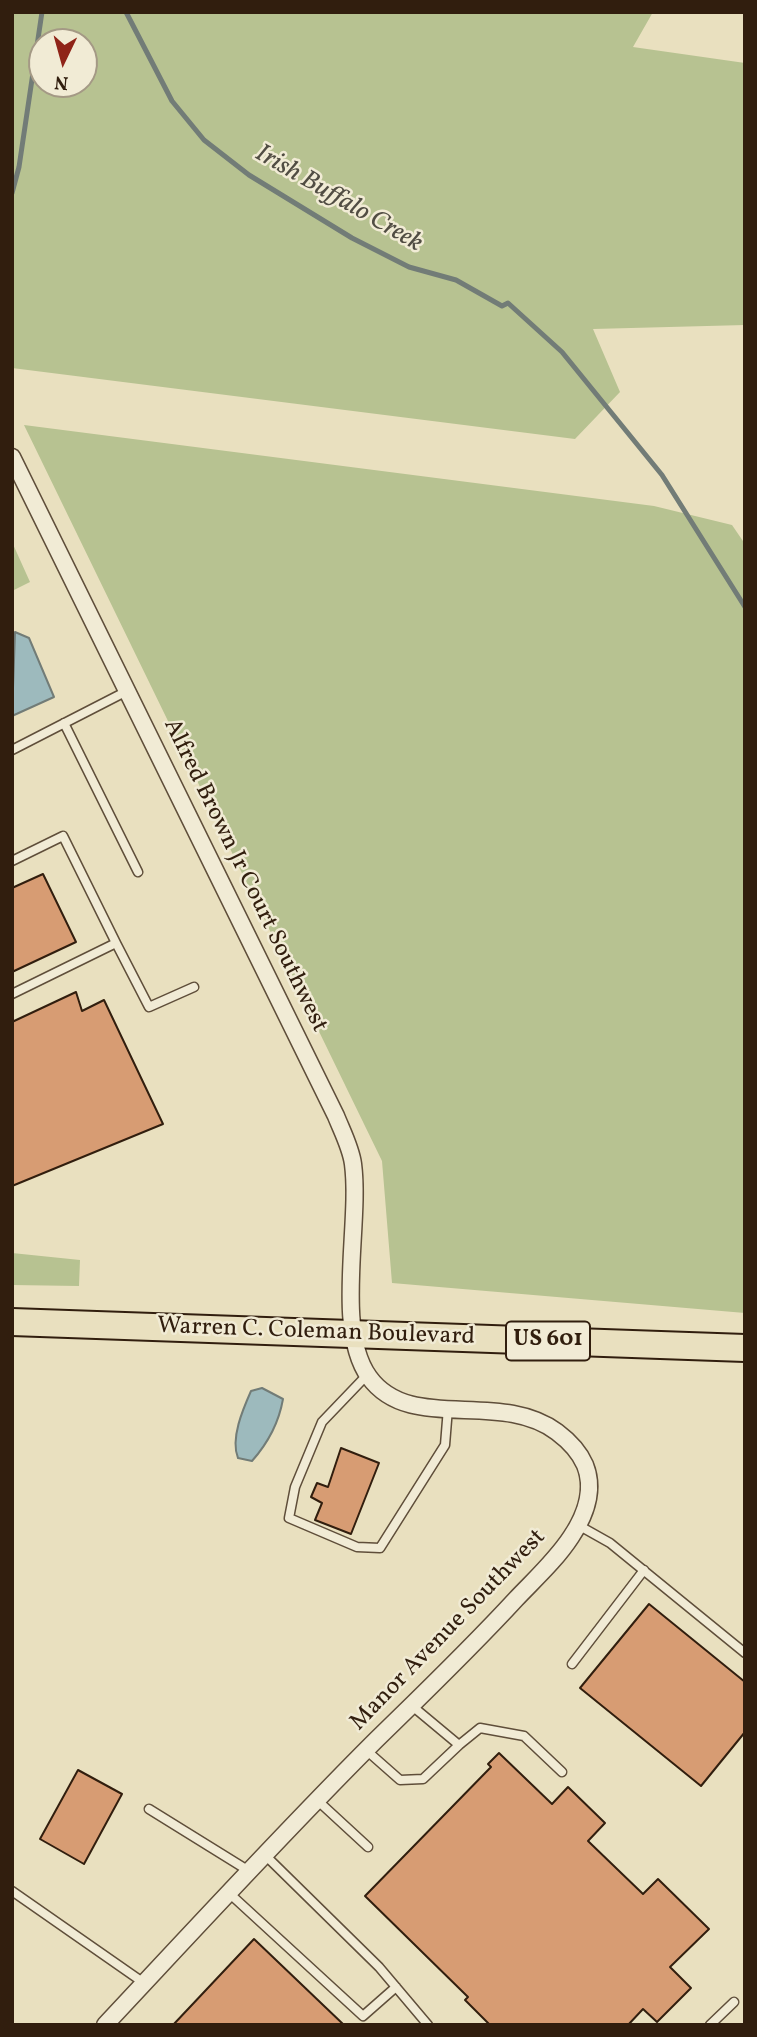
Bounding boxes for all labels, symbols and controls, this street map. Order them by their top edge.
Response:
north arrow [28,28,98,98]
text: N [53,68,69,95]
water label: Irish Buffalo Creek [249,139,427,261]
street label: Alfred Brown Jr Court Southwest [155,715,333,1037]
street label: Warren C. Coleman Boulevard [157,1313,475,1353]
road number: US 601 [506,1322,590,1360]
street label: Manor Avenue Southwest [345,1524,553,1738]

